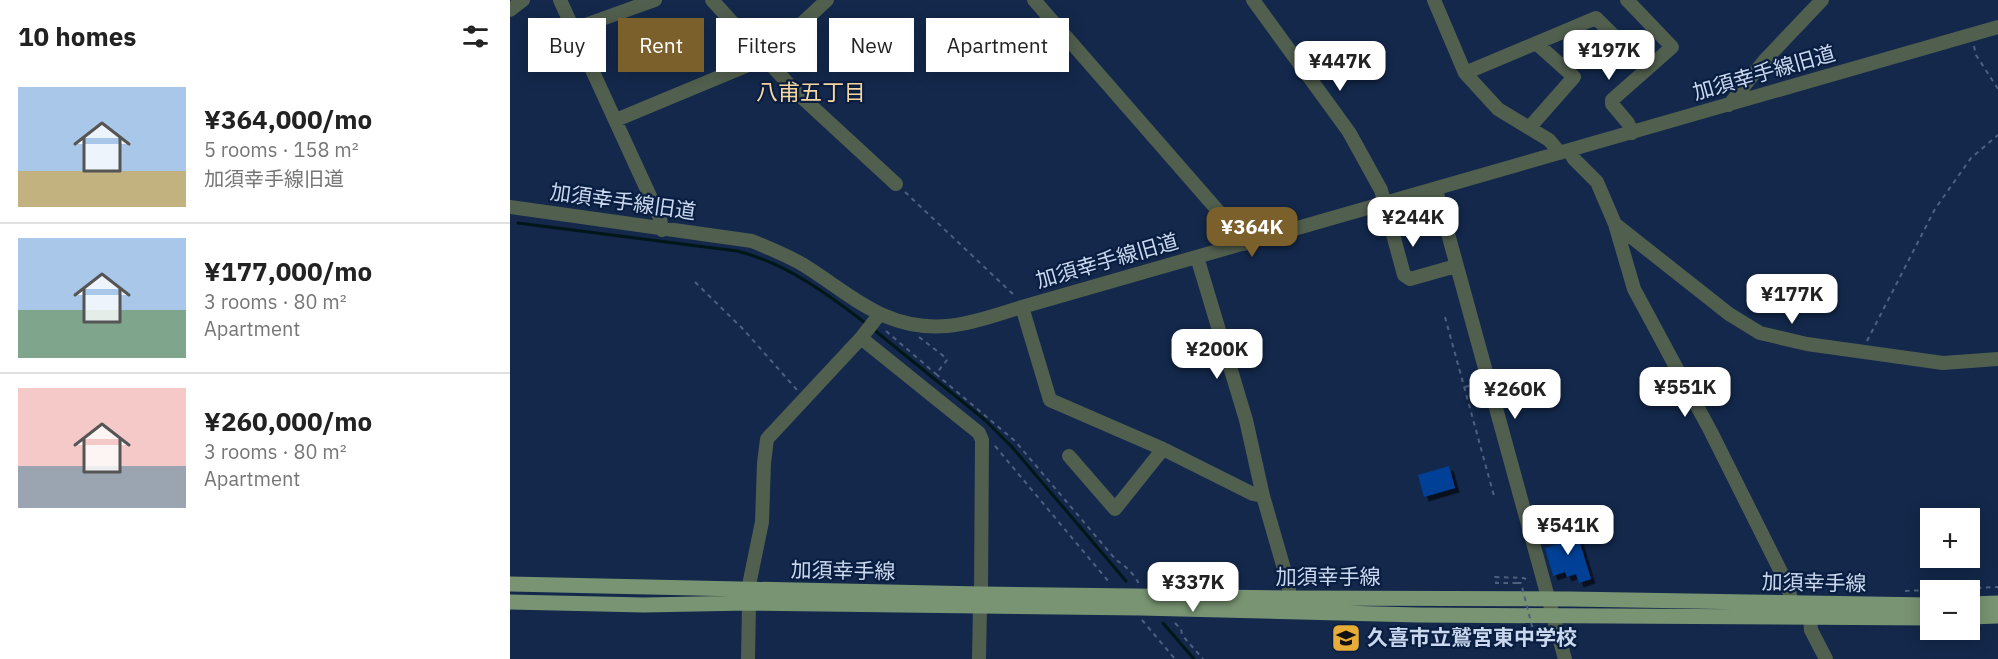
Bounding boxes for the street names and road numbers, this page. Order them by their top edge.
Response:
street label: 加須幸手線旧道 [1689,38,1838,106]
street label: 加須幸手線旧道 [548,177,698,225]
street label: 加須幸手線旧道 [1032,226,1181,294]
street label: 加須幸手線 [790,555,896,585]
street label: 加須幸手線 [1276,562,1381,590]
street label: 加須幸手線 [1761,567,1867,597]

